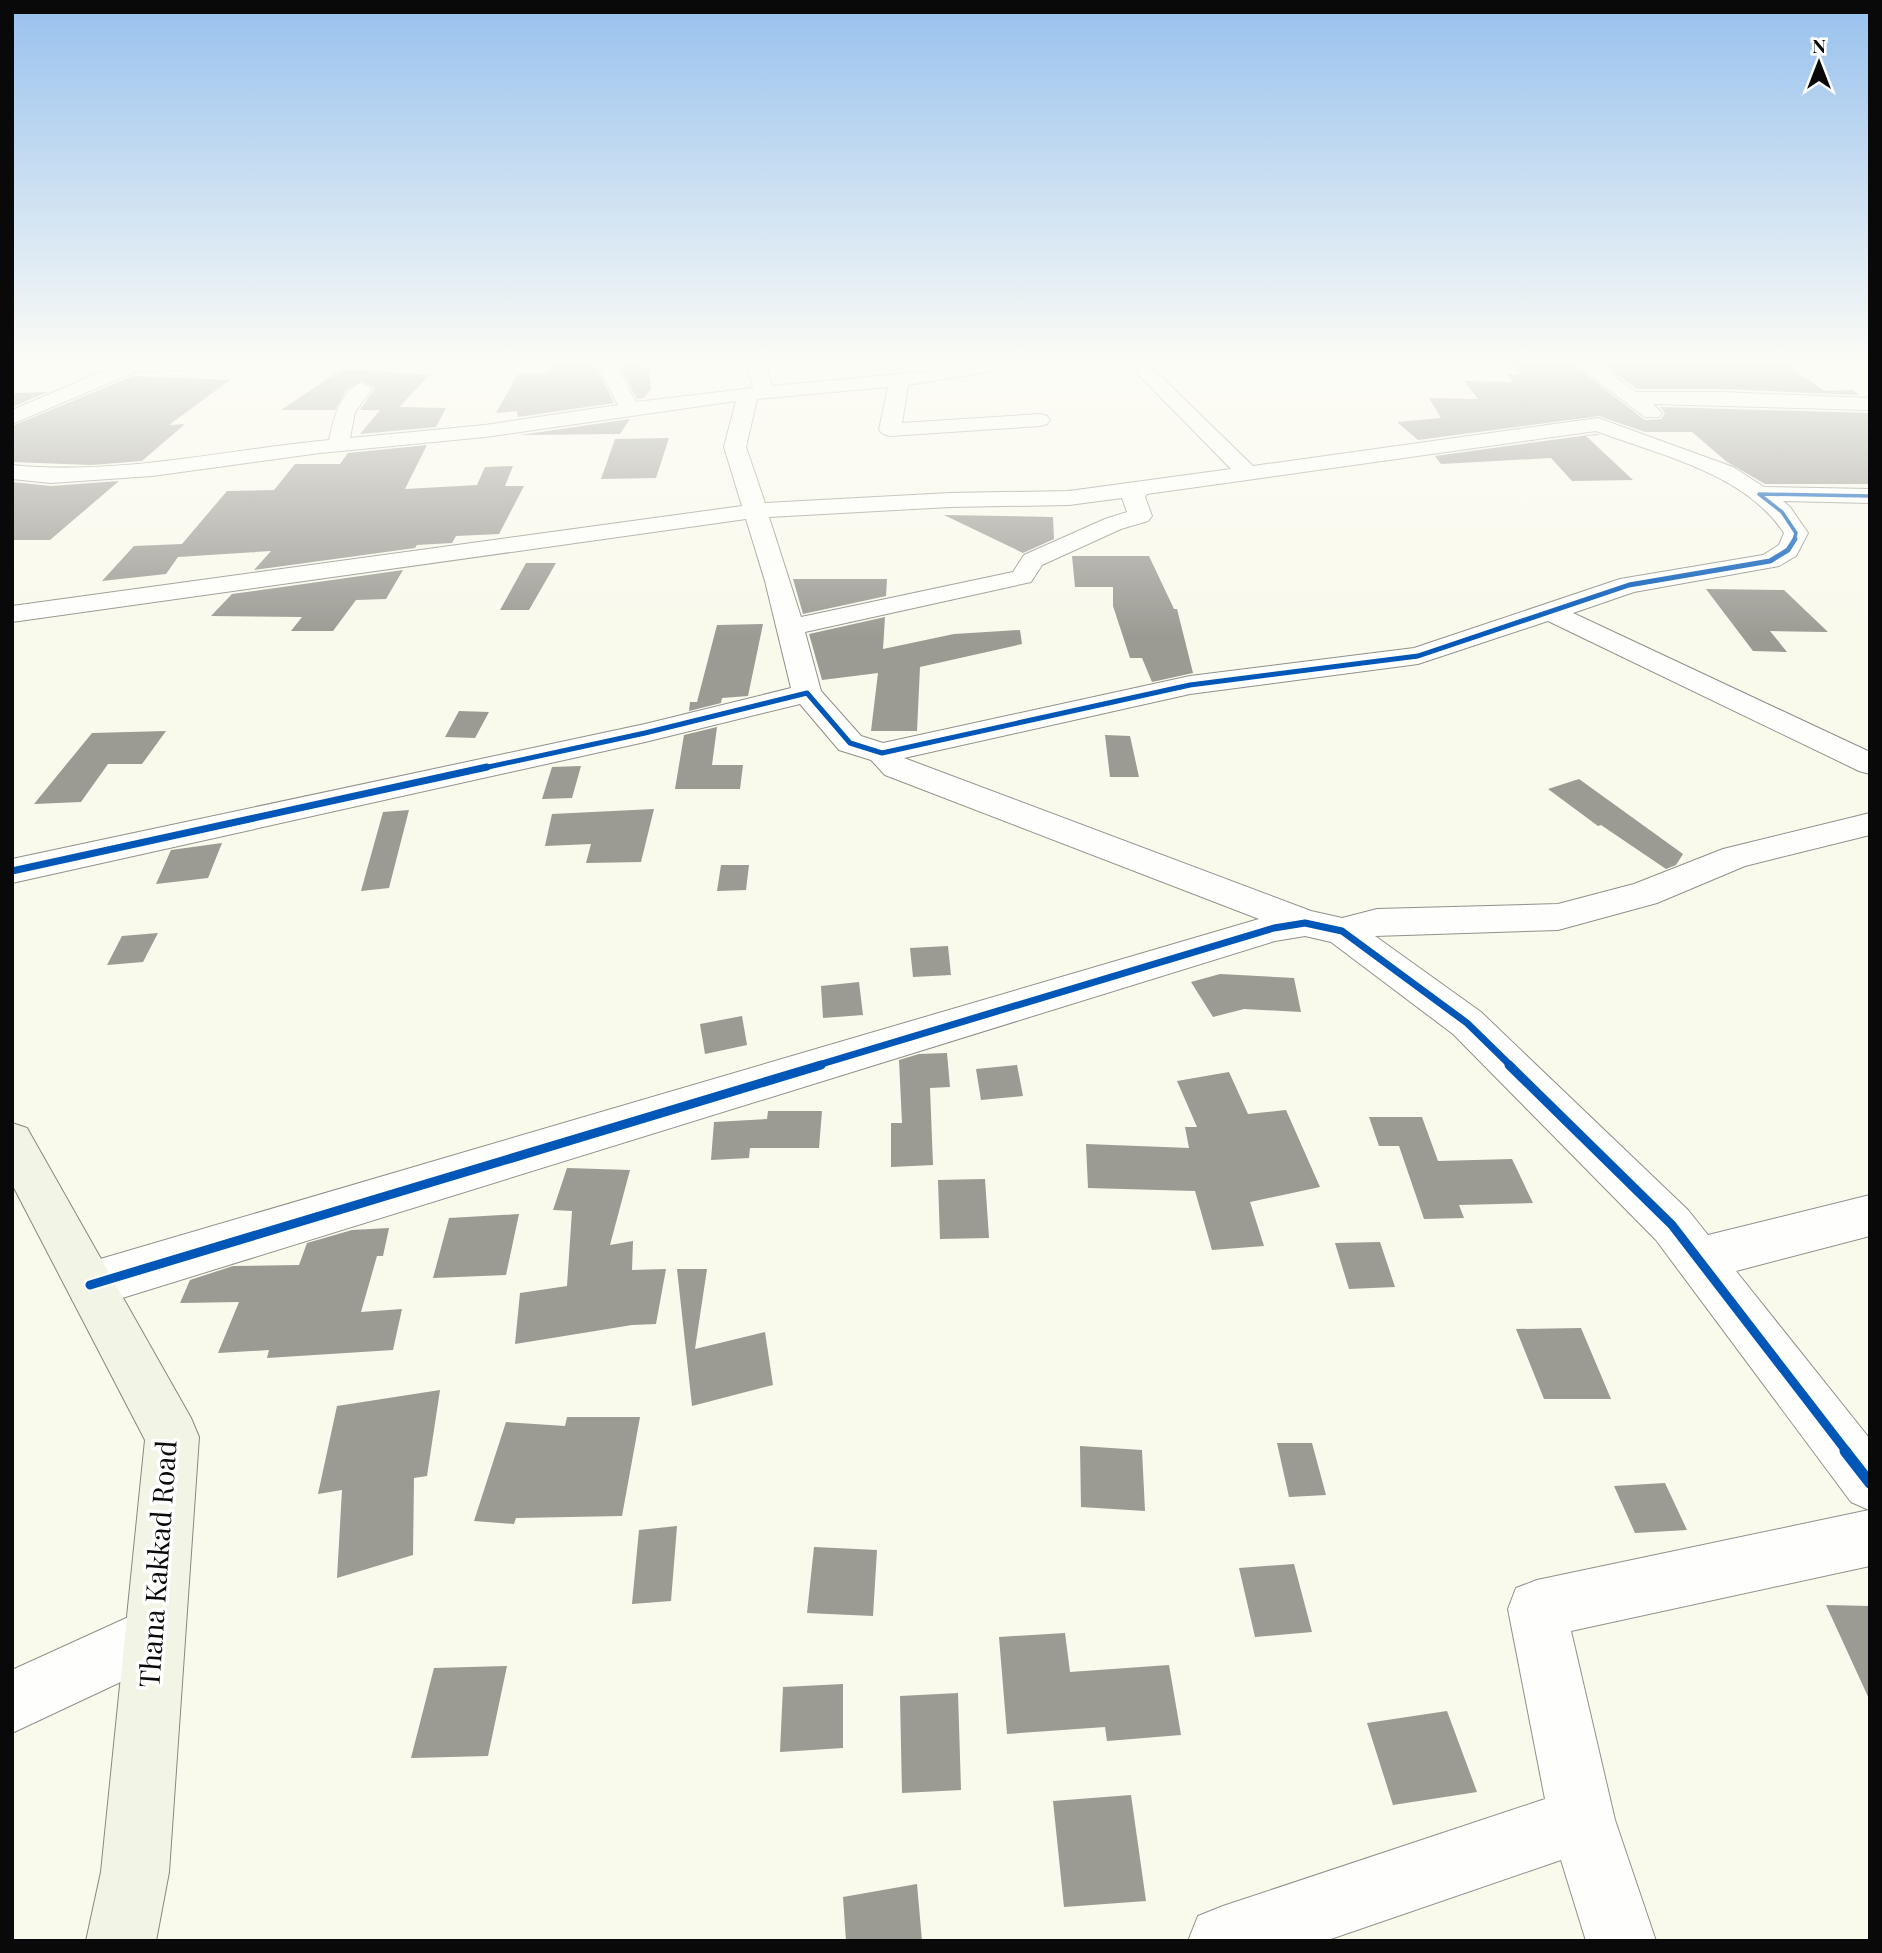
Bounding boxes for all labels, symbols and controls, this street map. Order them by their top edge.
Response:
north arrow [1784,28,1854,98]
text: N [1812,32,1826,58]
street label: Thana Kakkad Road [129,1439,184,1689]

